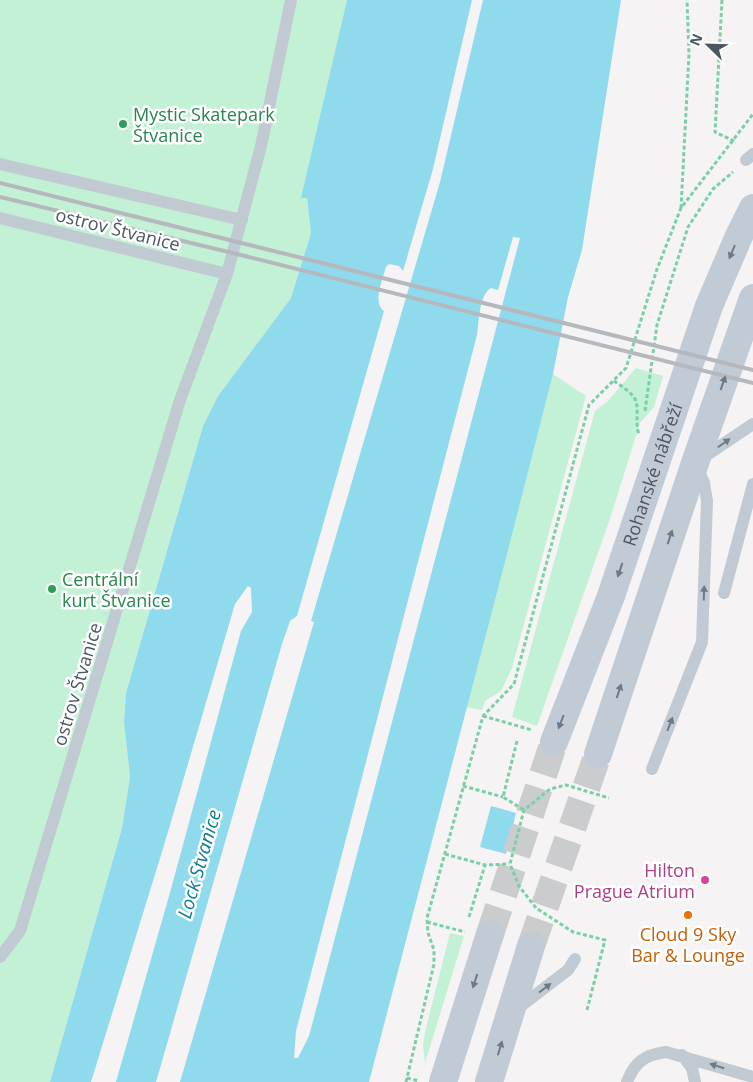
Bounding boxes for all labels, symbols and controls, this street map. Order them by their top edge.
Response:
north arrow [683,20,733,70]
text: N [685,31,707,49]
place label: Mystic Skatepark Štvanice [133,102,275,147]
marker: Mystic Skatepark Štvanice [117,118,129,130]
street label: ostrov Štvanice [53,202,183,256]
one-way arrow [727,245,735,259]
one-way arrow [719,376,727,391]
street label: Rohanské nábřeží [617,399,687,549]
one-way arrow [717,438,731,448]
one-way arrow [667,530,675,545]
one-way arrow [616,563,624,578]
place label: Centrální kurt Štvanice [62,567,171,612]
marker: Centrální kurt Štvanice [46,583,58,595]
one-way arrow [701,585,709,601]
street label: ostrov Štvanice [47,620,107,748]
one-way arrow [616,684,623,699]
one-way arrow [557,715,565,729]
one-way arrow [666,717,674,731]
water label: Lock Stvanice [171,807,227,921]
place label: Hilton Prague Atrium [574,858,695,903]
marker: Hilton Prague Atrium [699,874,711,886]
marker: Cloud 9 Sky Bar & Lounge [682,909,694,921]
place label: Cloud 9 Sky Bar & Lounge [631,922,745,967]
one-way arrow [471,974,479,989]
one-way arrow [538,983,552,993]
one-way arrow [496,1040,504,1055]
one-way arrow [710,1062,725,1070]

